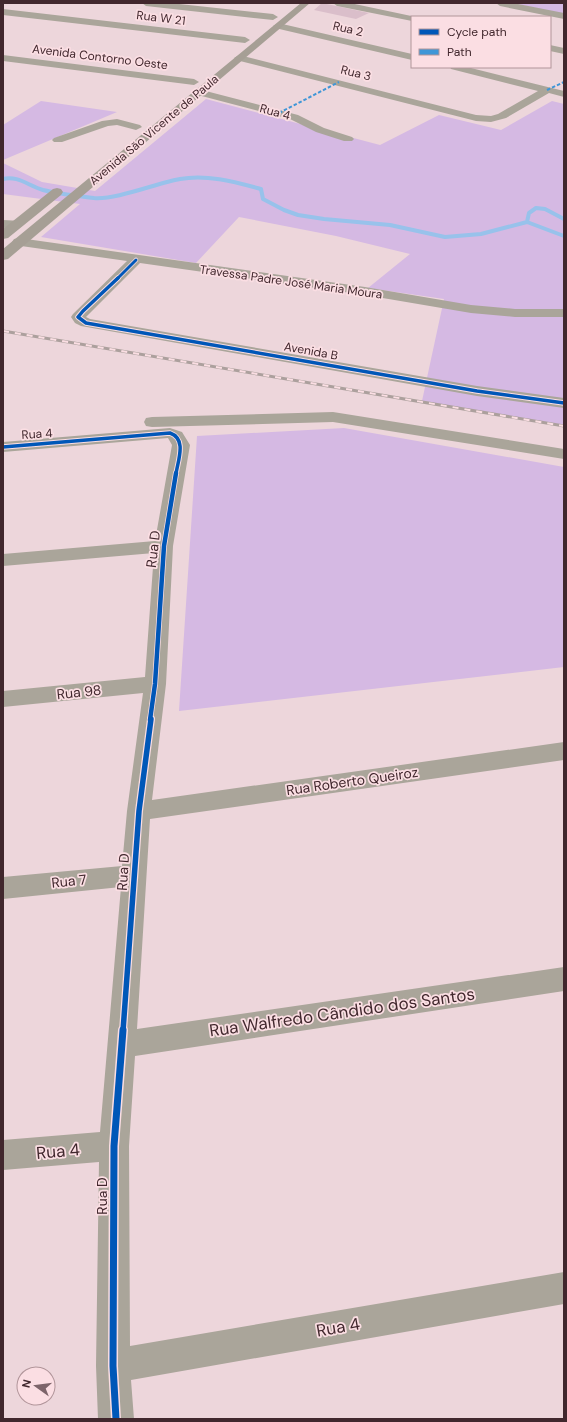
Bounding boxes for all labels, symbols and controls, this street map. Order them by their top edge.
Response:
street label: Rua W 21 [136,7,186,29]
legend [411,16,551,68]
street label: Rua 2 [331,18,365,40]
text: Cycle path [447,24,507,40]
street label: Avenida Contorno Oeste [31,41,169,73]
text: Path [447,44,472,60]
street label: Rua 3 [339,62,373,84]
street label: Avenida São Vicente de Paula [86,71,222,189]
street label: Rua 4 [258,100,292,124]
street label: Travessa Padre José Maria Moura [199,261,383,303]
street label: Avenida B [283,338,339,364]
street label: Rua 4 [21,425,53,443]
street label: Rua D [142,529,164,569]
street label: Rua 98 [56,681,102,703]
street label: Rua Roberto Queiroz [285,763,419,799]
street label: Rua D [113,853,133,891]
street label: Rua 7 [51,870,87,892]
street label: Rua Walfredo Cândido dos Santos [208,982,476,1042]
street label: Rua 4 [35,1138,81,1164]
street label: Rua D [93,1177,111,1215]
street label: Rua 4 [314,1312,362,1342]
north arrow [16,1366,56,1406]
text: N [19,1378,34,1389]

